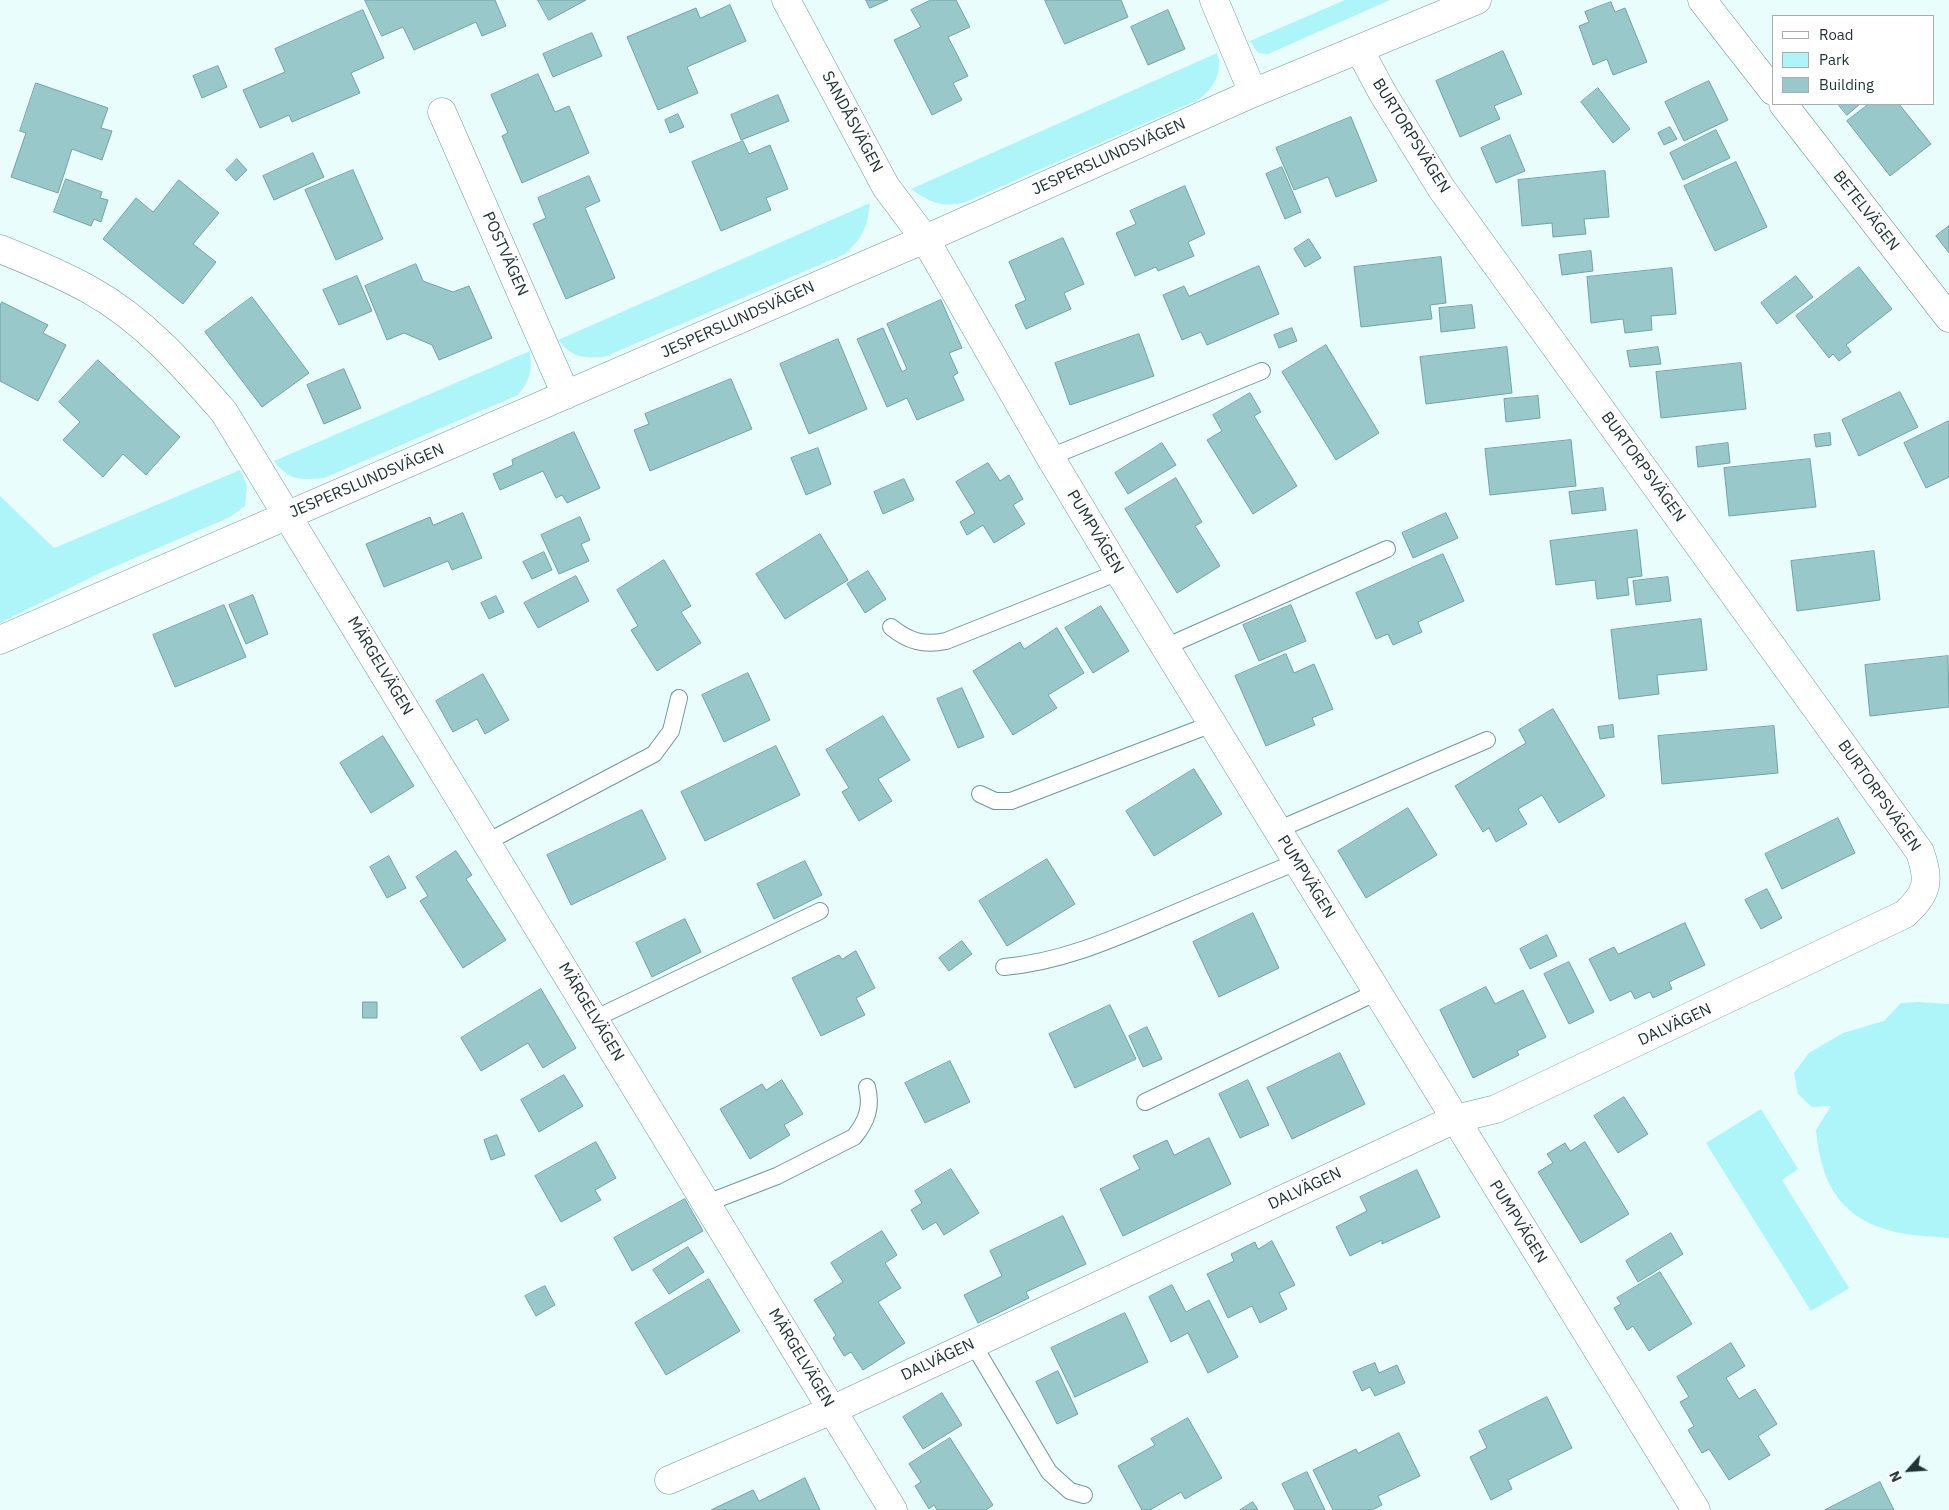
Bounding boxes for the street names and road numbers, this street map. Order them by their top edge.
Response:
street label: SANDÅSVÄGEN [817,68,887,176]
street label: BURTORPSVÄGEN [1368,75,1454,197]
street label: JESPERSLUNDSVÄGEN [1029,114,1189,200]
street label: BETELVÄGEN [1829,167,1903,255]
street label: POSTVÄGEN [478,209,532,299]
street label: JESPERSLUNDSVÄGEN [658,277,818,363]
street label: BURTORPSVÄGEN [1597,408,1689,526]
street label: JESPERSLUNDSVÄGEN [287,440,447,522]
street label: PUMPVÄGEN [1063,487,1127,577]
street label: MÄRGELVÄGEN [343,613,417,719]
street label: BURTORPSVÄGEN [1833,737,1925,855]
street label: PUMPVÄGEN [1273,832,1339,922]
street label: MÄRGELVÄGEN [554,959,628,1065]
street label: DALVÄGEN [1635,1000,1715,1050]
street label: DALVÄGEN [1265,1164,1345,1214]
street label: PUMPVÄGEN [1485,1177,1551,1267]
street label: MÄRGELVÄGEN [764,1305,838,1411]
street label: DALVÄGEN [898,1335,978,1385]

